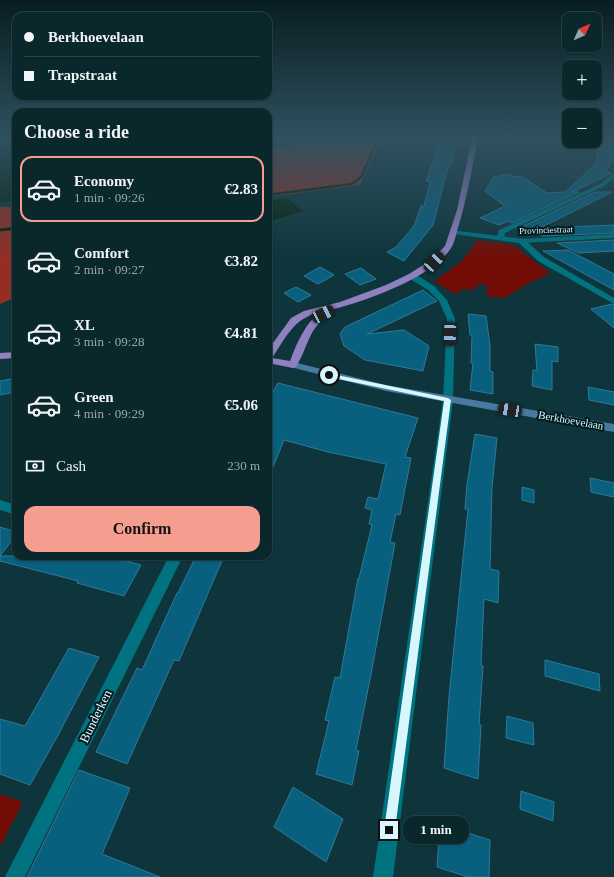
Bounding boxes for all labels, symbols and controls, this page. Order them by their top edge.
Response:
north arrow [562,12,602,52]
map controls [562,12,602,148]
text: Berkhoevelaan [48,29,144,45]
button: + [562,60,602,100]
text: Trapstraat [48,67,117,83]
button: − [562,108,602,148]
text: Choose a ride [24,122,129,142]
icon: car [26,171,62,207]
text: Economy [74,173,134,189]
text: €2.83 [224,181,258,197]
text: 1 min · 09:26 [74,190,144,205]
street label: Provinciestraat [519,224,574,236]
icon: car [26,243,62,279]
text: Comfort [74,245,129,261]
car [421,249,447,275]
text: €3.82 [224,253,258,269]
text: 2 min · 09:27 [74,262,144,277]
car [310,303,336,325]
icon: car [26,315,62,351]
text: XL [74,317,95,333]
car [444,322,456,346]
text: €4.81 [224,325,258,341]
text: 3 min · 09:28 [74,334,144,349]
route start [320,366,338,384]
icon: car [26,387,62,423]
text: Green [74,389,114,405]
text: €5.06 [224,397,258,413]
car [497,402,523,418]
text: 4 min · 09:29 [74,406,144,421]
street label: Berkhoevelaan [537,408,605,432]
icon: cash [24,455,46,477]
text: Cash [56,458,86,474]
text: 230 m [227,458,260,473]
button: Confirm [24,506,260,552]
street label: Bunderken [76,687,115,745]
callout: 1 min [403,816,469,844]
route end [380,821,398,839]
text: 1 min [420,822,452,837]

